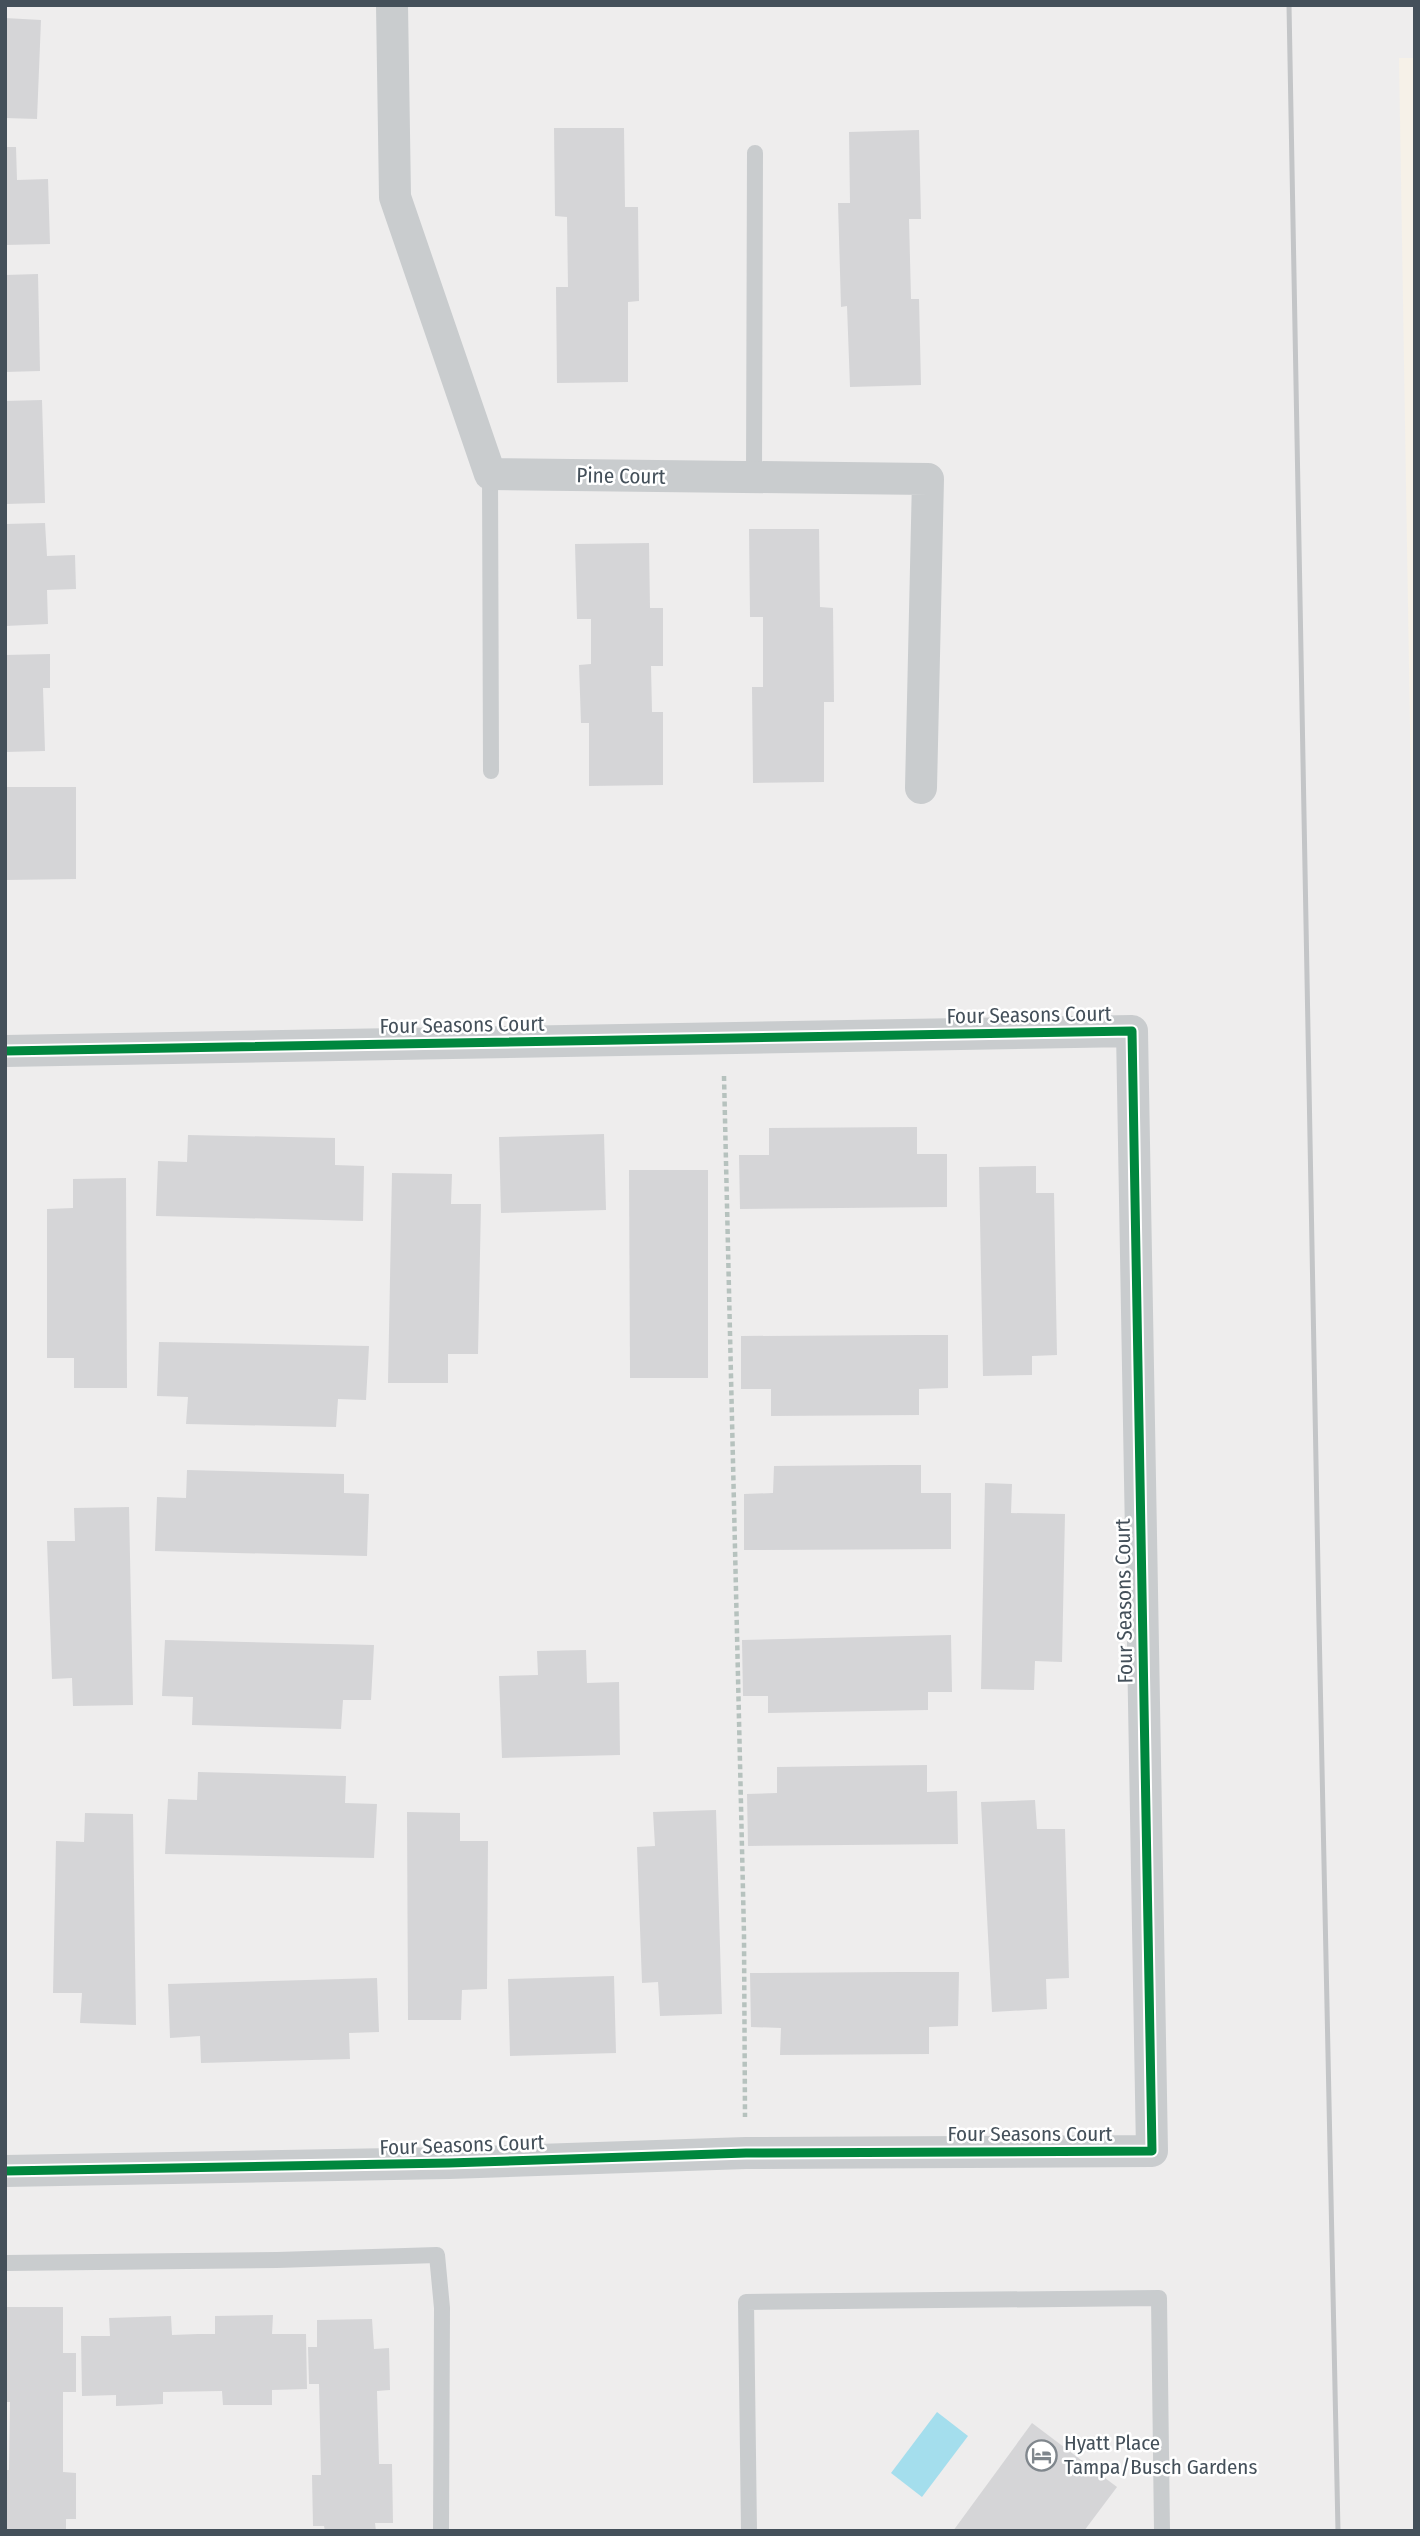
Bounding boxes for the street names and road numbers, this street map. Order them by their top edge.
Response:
street label: Pine Court [576,462,666,490]
street label: Four Seasons Court [946,1001,1112,1029]
street label: Four Seasons Court [379,1011,545,1039]
street label: Four Seasons Court [1110,1518,1138,1684]
street label: Four Seasons Court [948,2121,1113,2147]
street label: Four Seasons Court [379,2129,545,2161]

